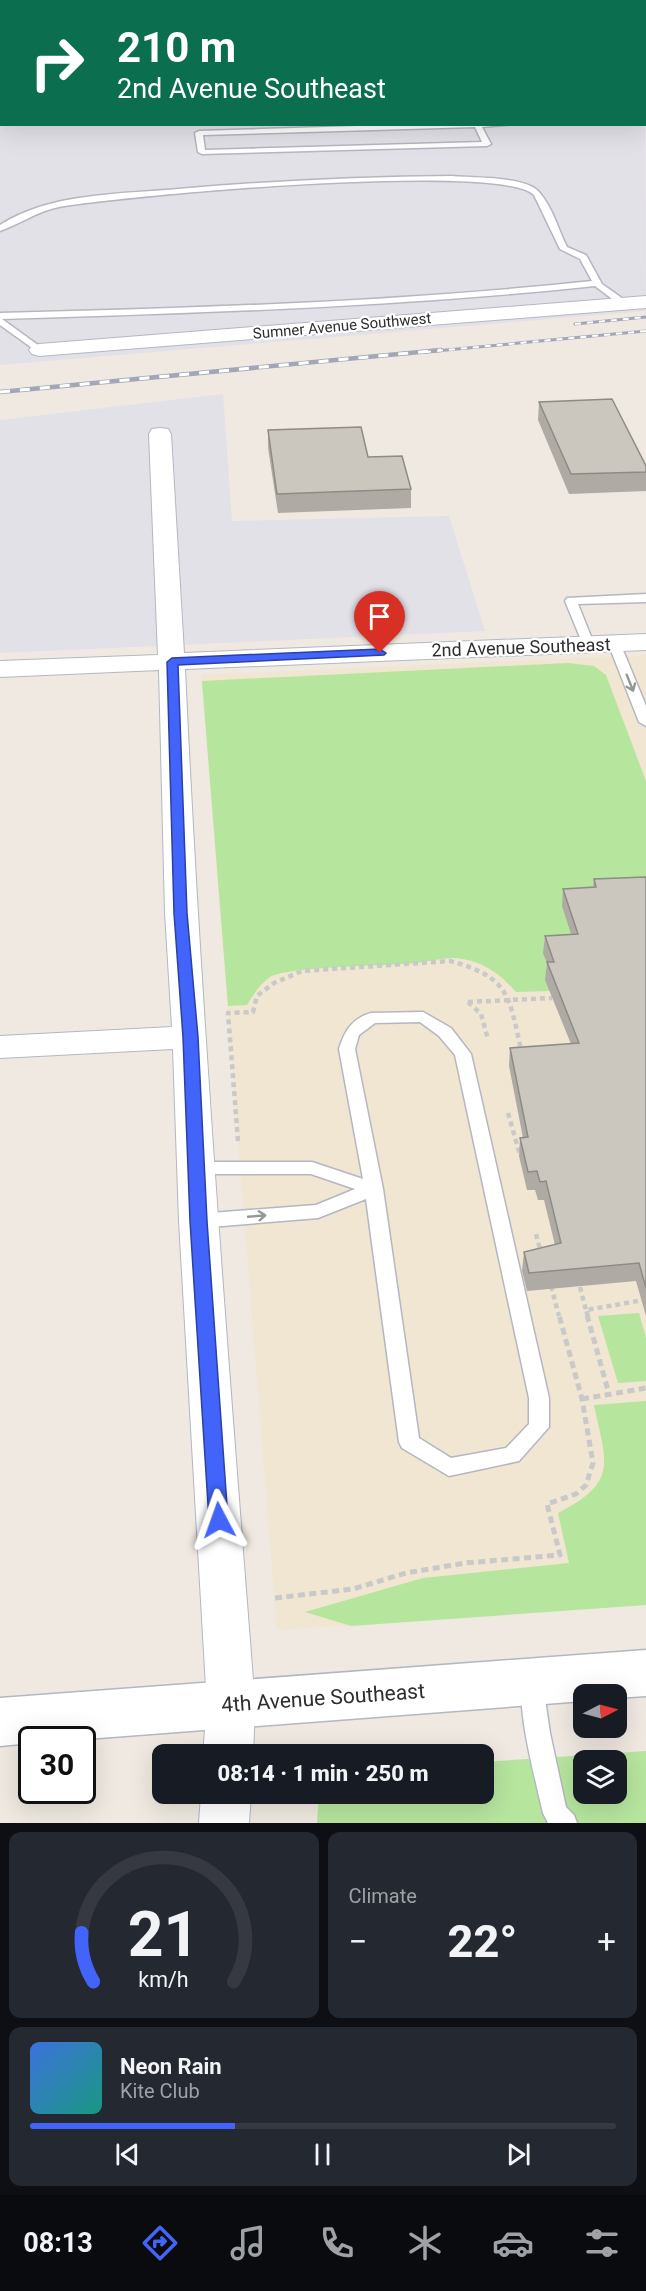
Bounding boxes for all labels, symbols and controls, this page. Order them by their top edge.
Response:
text: 210 m [117,23,236,72]
icon: right [18,24,96,102]
text: 2nd Avenue Southeast [117,73,386,105]
street label: Sumner Avenue Southwest [252,309,432,343]
pin [354,591,405,653]
icon: arrive [363,600,396,633]
street label: 2nd Avenue Southeast [431,633,611,661]
one-way arrow [625,673,636,691]
one-way arrow [246,1210,266,1221]
position arrow [187,1488,251,1552]
street label: 4th Avenue Southeast [220,1679,426,1717]
north arrow [573,1684,627,1738]
map controls [573,1684,627,1804]
speed limit sign: 30 [18,1726,96,1804]
button: layers [573,1750,627,1804]
text: 08:14 · 1 min · 250 m [218,1761,428,1786]
text: Climate [349,1884,417,1908]
text: 21 [128,1898,200,1971]
text: 22° [448,1915,517,1968]
text: − [349,1922,367,1961]
text: + [597,1922,616,1961]
text: km/h [139,1967,189,1992]
text: Neon Rain [120,2054,222,2079]
text: Kite Club [120,2079,200,2103]
icon: previous [111,2138,144,2171]
icon: pause [306,2138,339,2171]
icon: next [502,2138,535,2171]
icon: directions [139,2222,181,2264]
icon: music [227,2222,269,2264]
icon: phone [316,2222,358,2264]
icon: climate [404,2222,446,2264]
icon: car [492,2222,534,2264]
icon: filters [581,2222,623,2264]
text: 08:13 [23,2227,93,2259]

